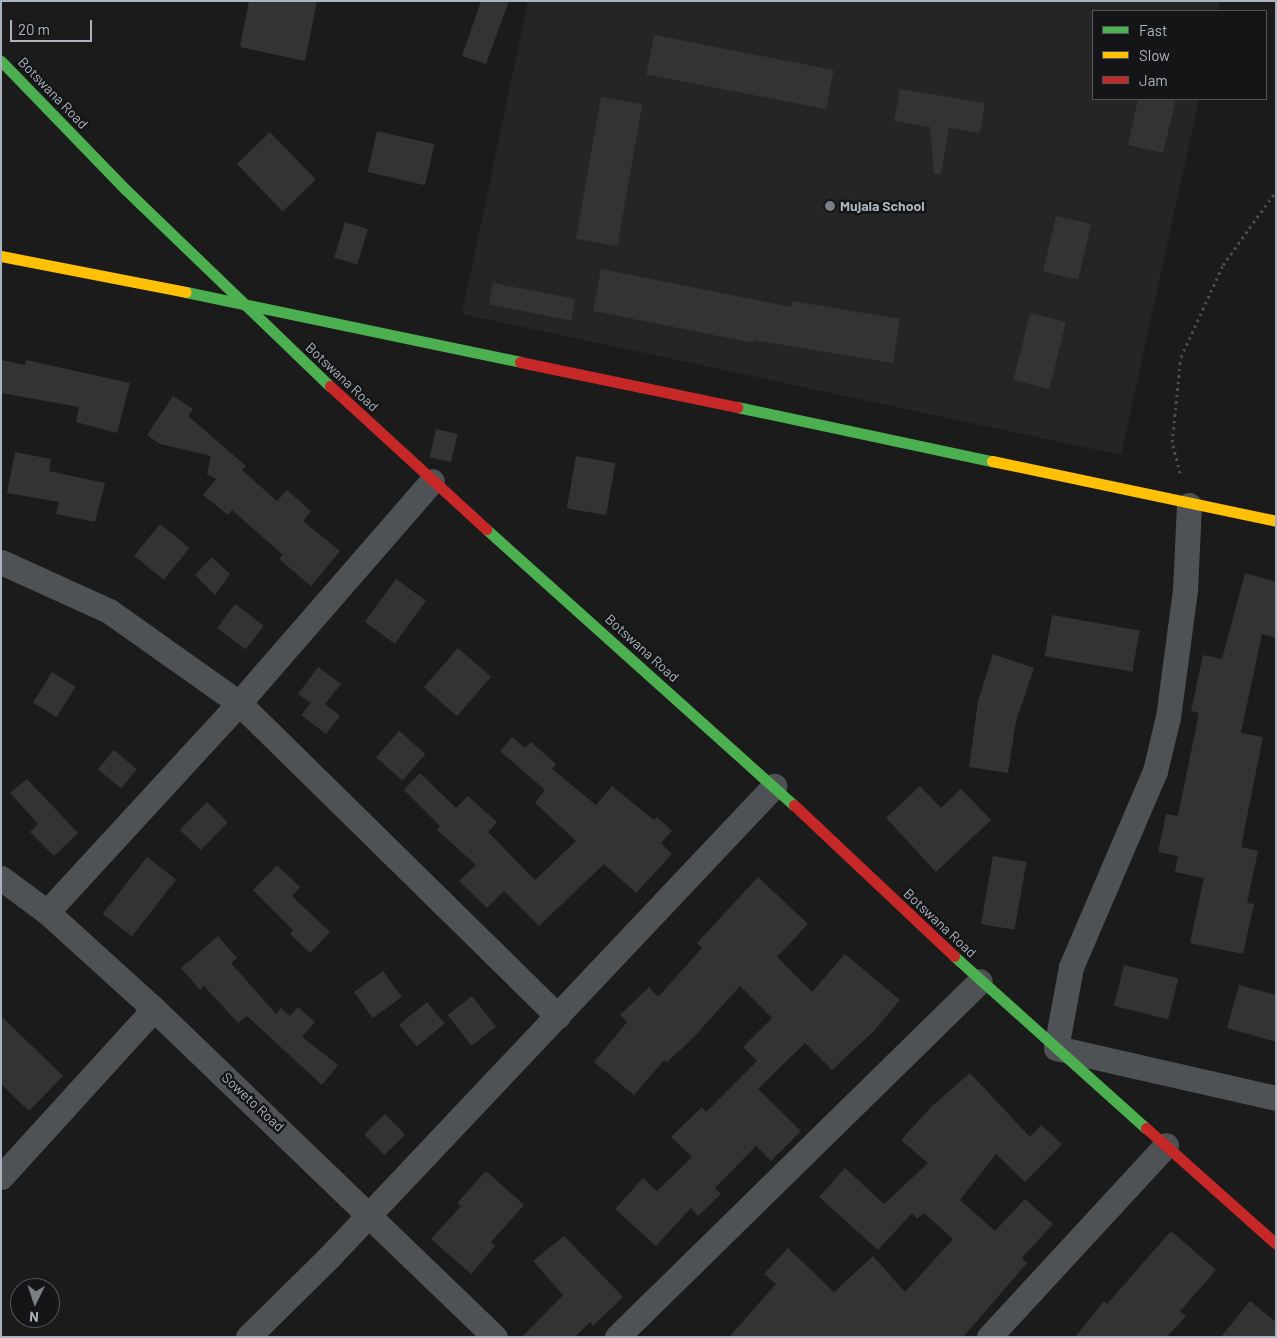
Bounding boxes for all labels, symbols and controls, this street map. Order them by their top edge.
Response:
scale bar [12,10,95,42]
legend [1092,10,1267,100]
text: 20 m [18,20,50,38]
text: Fast [1139,21,1167,39]
text: Slow [1139,46,1170,64]
street label: Botswana Road [15,54,91,132]
text: Jam [1139,71,1168,89]
place label: Mujala School [840,198,925,214]
marker: Mujala School [824,200,836,212]
street label: Botswana Road [302,339,382,415]
street label: Botswana Road [602,611,682,685]
street label: Botswana Road [900,885,980,961]
street label: Soweto Road [218,1069,288,1135]
north arrow [10,1278,60,1328]
text: N [29,1309,39,1326]

